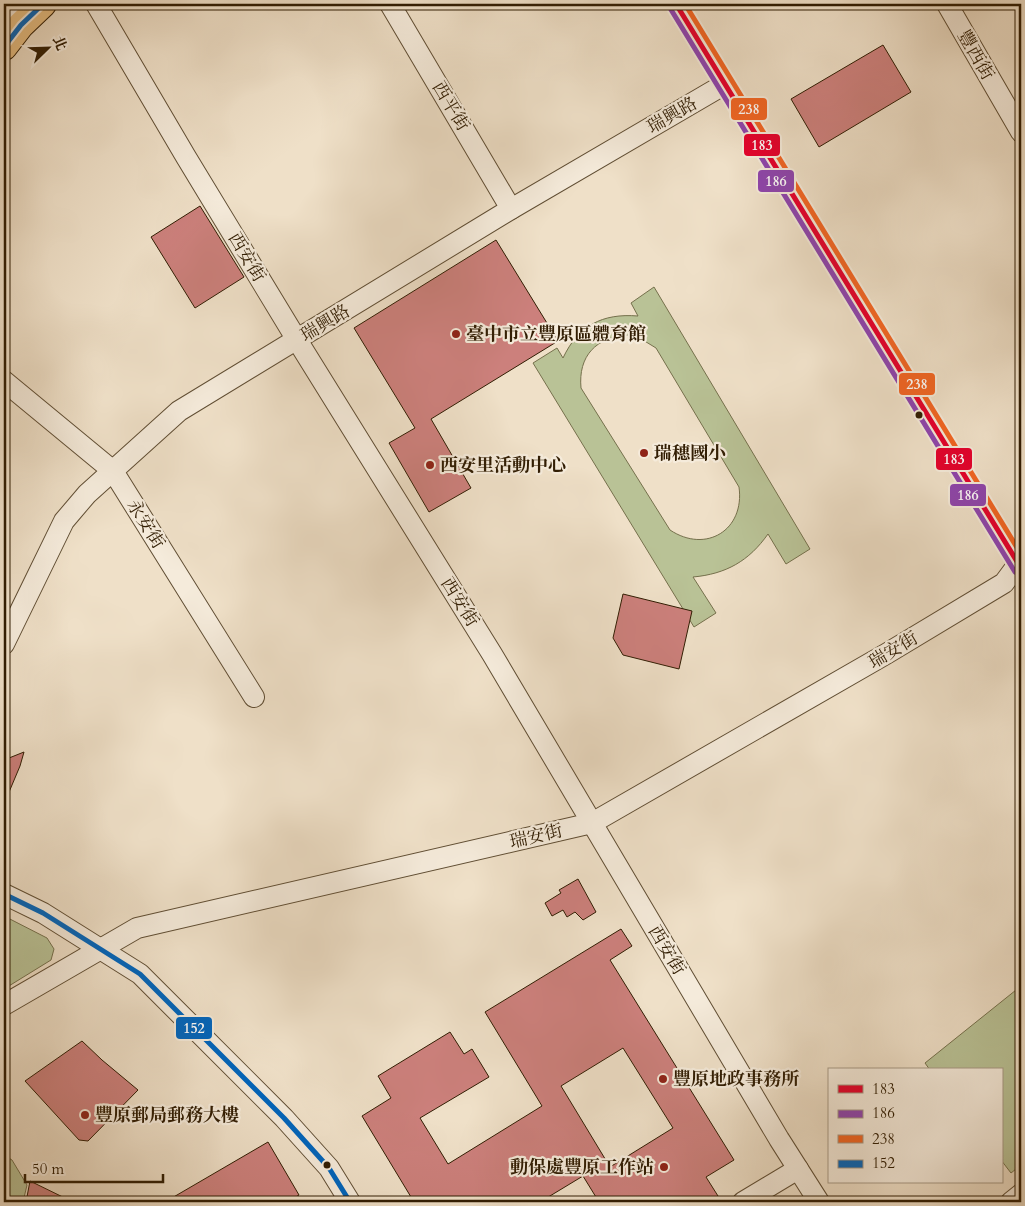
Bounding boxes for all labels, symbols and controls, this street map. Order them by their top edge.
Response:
north arrow [22,22,72,72]
street label: 豐西街 [951,26,1000,85]
text: 北 [48,33,71,53]
street label: 西平街 [426,77,475,136]
street label: 瑞興路 [643,91,702,140]
line badge: 238 [730,97,768,121]
text: 238 [738,100,760,119]
line badge: 183 [743,133,781,157]
text: 183 [751,136,773,155]
line badge: 186 [757,169,795,193]
text: 186 [765,172,787,191]
street label: 西安街 [222,228,271,287]
street label: 瑞興路 [296,299,355,348]
place label: 臺中市立豐原區體育館 [466,322,646,347]
marker: 臺中市立豐原區體育館 [450,328,462,340]
line badge: 238 [898,372,936,396]
text: 238 [906,375,928,394]
unlabelled marker [914,410,924,420]
place label: 瑞穗國小 [654,441,726,466]
marker: 瑞穗國小 [638,447,650,459]
line badge: 183 [935,447,973,471]
text: 183 [943,450,965,469]
place label: 西安里活動中心 [440,453,566,478]
marker: 西安里活動中心 [424,459,436,471]
line badge: 186 [949,483,987,507]
text: 186 [957,486,979,505]
street label: 永安街 [121,495,170,554]
street label: 西安街 [435,573,484,632]
street label: 瑞安街 [864,626,923,675]
street label: 瑞安街 [507,818,565,855]
street label: 西安街 [642,921,691,980]
line badge: 152 [175,1016,213,1040]
text: 152 [183,1019,205,1038]
place label: 豐原地政事務所 [673,1067,800,1092]
legend [828,1068,1002,1184]
marker: 豐原地政事務所 [657,1073,669,1085]
text: 183 [872,1079,895,1099]
place label: 豐原郵局郵務大樓 [95,1103,239,1128]
text: 186 [872,1103,895,1123]
marker: 豐原郵局郵務大樓 [79,1109,91,1121]
text: 238 [872,1129,895,1149]
scale bar [25,1151,162,1183]
text: 152 [872,1153,895,1173]
place label: 動保處豐原工作站 [510,1155,654,1180]
text: 50 m [32,1159,64,1179]
unlabelled marker [322,1160,332,1170]
marker: 動保處豐原工作站 [658,1161,670,1173]

